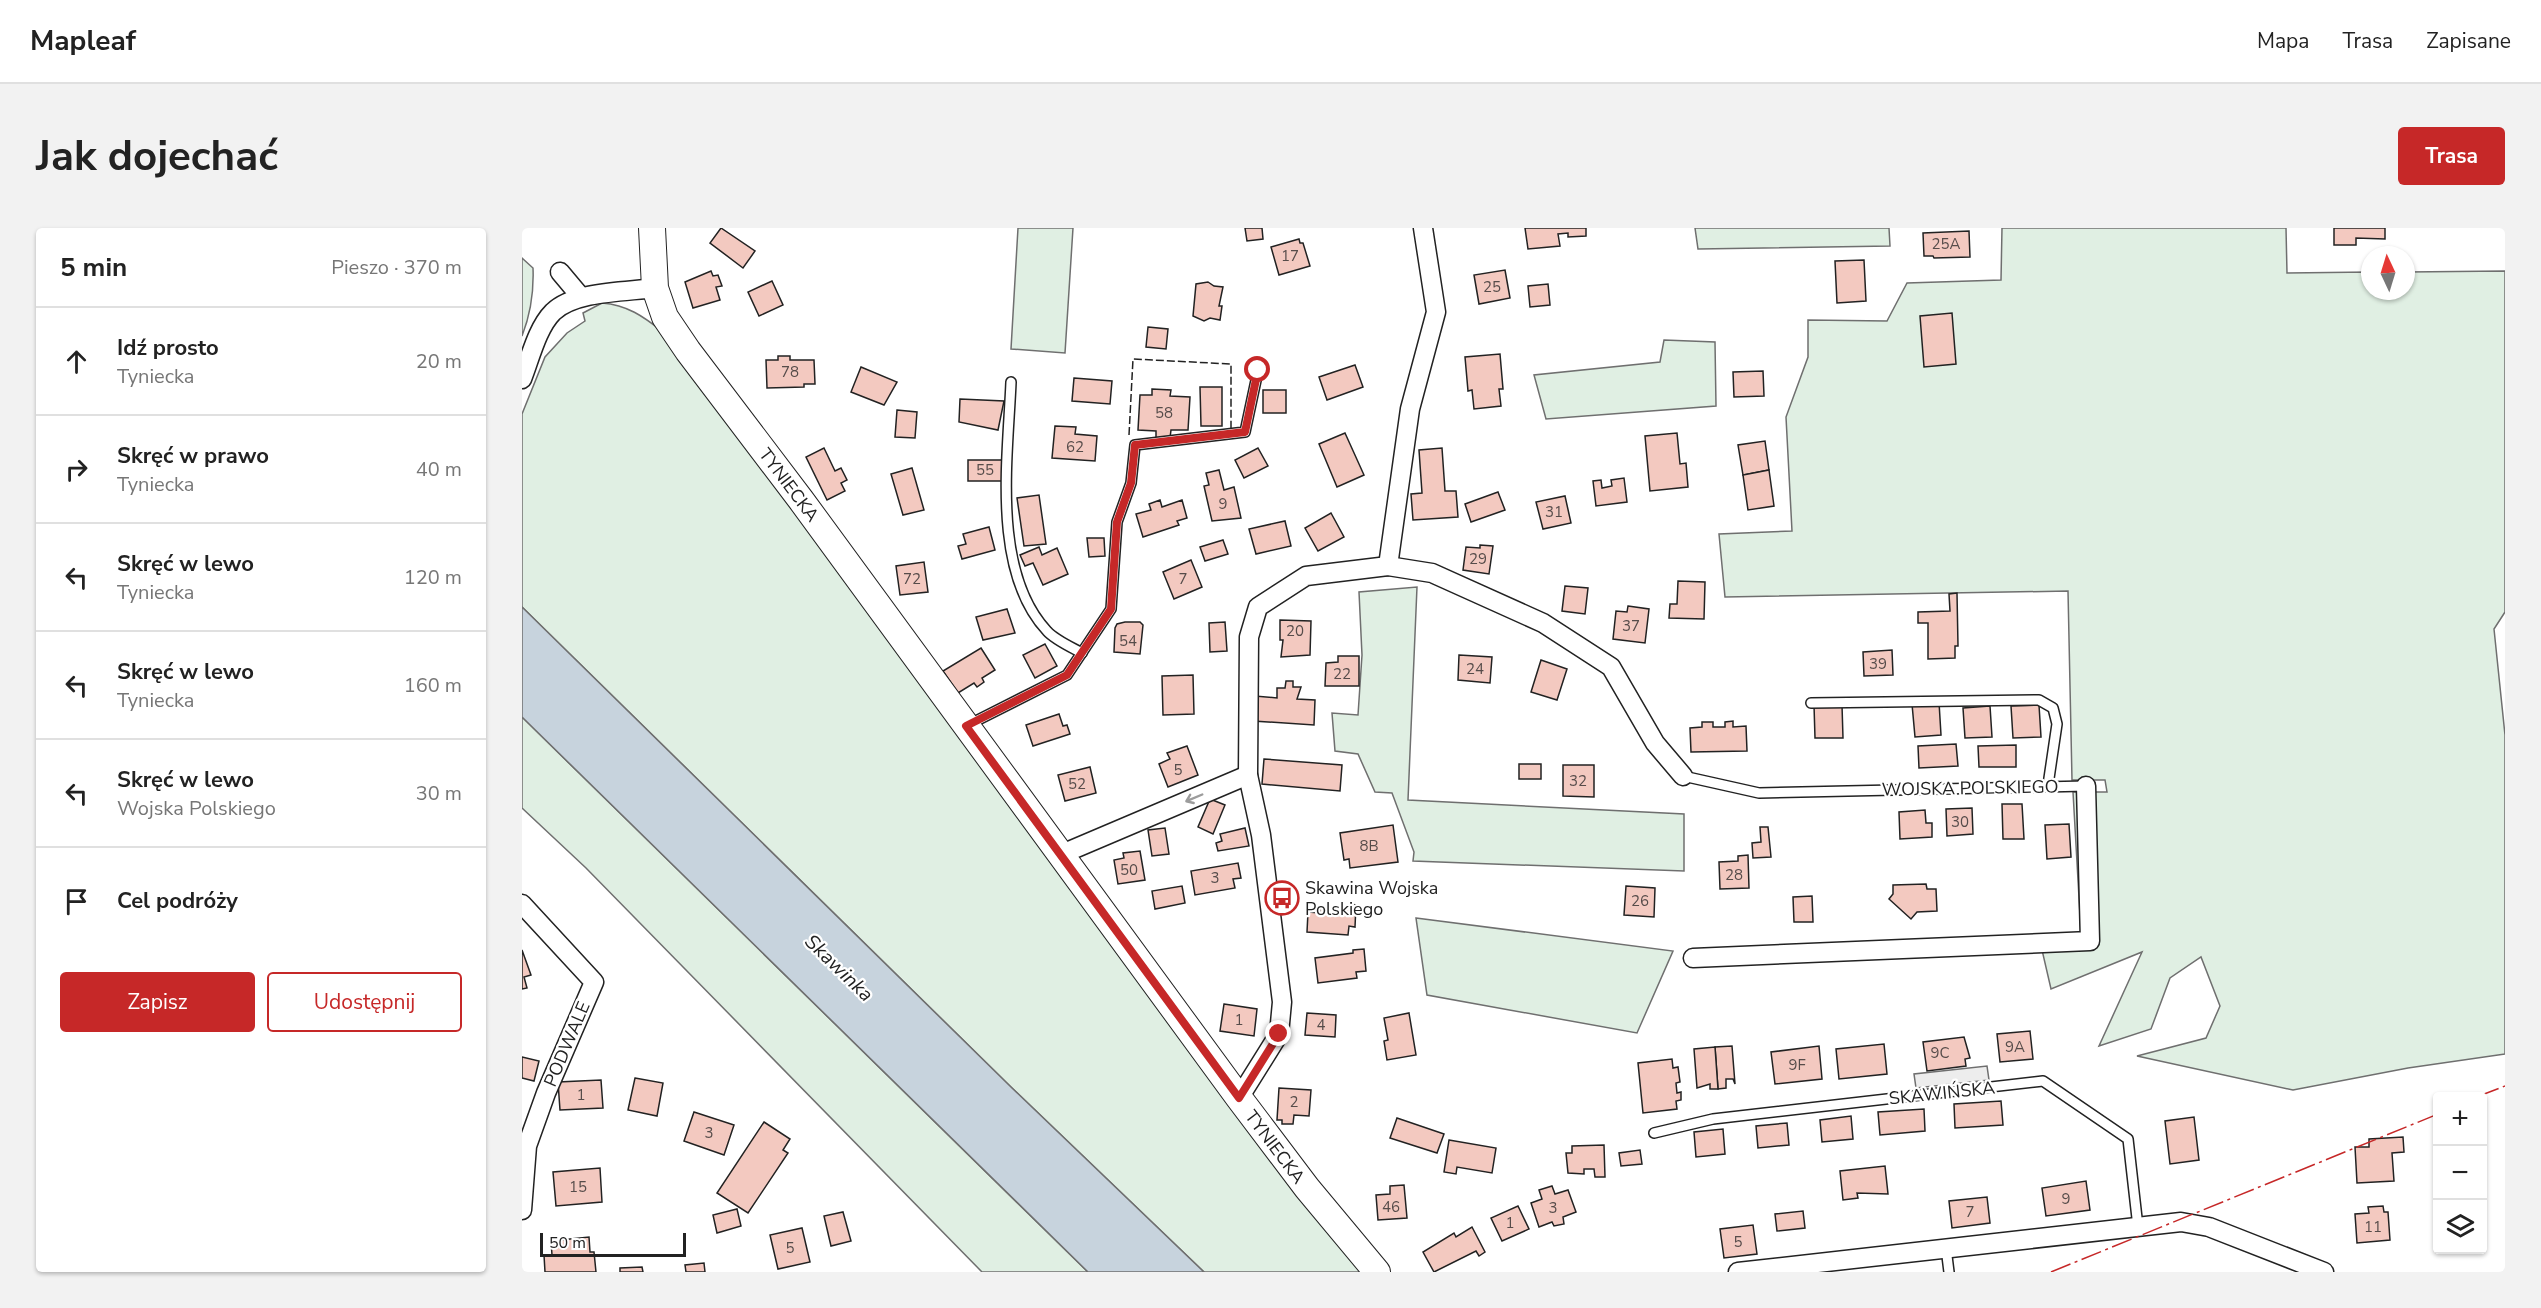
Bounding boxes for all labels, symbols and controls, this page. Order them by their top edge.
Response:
text: Mapleaf [30,22,136,60]
text: Mapa [2257,27,2309,55]
text: Trasa [2342,27,2393,55]
text: Zapisane [2426,27,2511,55]
button: Trasa [2398,127,2505,185]
text: Jak dojechać [36,128,278,185]
house number: 25A [1932,234,1961,254]
house number: 17 [1281,246,1299,266]
north arrow [2361,246,2415,300]
text: 5 min [60,250,127,285]
text: Pieszo · 370 m [331,254,462,281]
house number: 25 [1483,277,1501,297]
text: Idź prosto [117,333,219,363]
icon: ahead [60,345,93,378]
text: 20 m [416,348,462,375]
route start [1244,356,1270,382]
house number: 78 [781,362,799,382]
text: Tyniecka [117,363,194,390]
house number: 58 [1155,403,1173,423]
house number: 62 [1066,437,1084,457]
text: Skręć w prawo [117,441,269,471]
street label: TYNIECKA [753,443,825,527]
icon: right [60,453,93,486]
text: 40 m [416,456,462,483]
house number: 55 [976,460,994,480]
text: Tyniecka [117,471,194,498]
house number: 9 [1218,494,1228,514]
house number: 31 [1545,502,1563,522]
text: Skręć w lewo [117,549,254,579]
house number: 29 [1469,549,1487,569]
icon: left [60,561,93,594]
text: 120 m [404,564,462,591]
house number: 72 [903,569,921,589]
house number: 7 [1178,569,1188,589]
text: Tyniecka [117,579,194,606]
house number: 37 [1622,616,1640,636]
house number: 20 [1286,621,1304,641]
house number: 54 [1119,631,1137,651]
house number: 39 [1869,654,1887,674]
text: Skręć w lewo [117,657,254,687]
house number: 24 [1466,659,1484,679]
house number: 22 [1333,664,1351,684]
icon: left [60,669,93,702]
text: 160 m [404,672,462,699]
text: Tyniecka [117,687,194,714]
house number: 5 [1173,760,1183,780]
text: Skręć w lewo [117,765,254,795]
house number: 32 [1569,771,1587,791]
house number: 52 [1068,774,1086,794]
street label: WOJSKA POLSKIEGO [1881,774,2059,802]
icon: left [60,777,93,810]
text: 30 m [416,780,462,807]
one-way arrow [1185,793,1203,804]
text: Wojska Polskiego [117,795,276,822]
house number: 30 [1951,812,1969,832]
house number: 8B [1359,836,1379,856]
house number: 50 [1120,860,1138,880]
house number: 28 [1725,865,1743,885]
house number: 3 [1210,868,1220,888]
place label: Skawina Wojska Polskiego [1305,876,1438,921]
bus stop icon: Skawina Wojska Polskiego [1264,880,1300,916]
icon: arrive [60,885,93,918]
text: Cel podróży [117,886,238,916]
house number: 26 [1631,891,1649,911]
water label: Skawinka [799,928,879,1008]
button: Zapisz [60,972,255,1032]
button: Udostępnij [267,972,462,1032]
street label: PODWALE [538,998,596,1090]
house number: 1 [1234,1010,1244,1030]
house number: 4 [1316,1015,1326,1035]
route end [1265,1020,1291,1046]
house number: 9A [2005,1037,2025,1057]
house number: 9C [1930,1043,1950,1063]
house number: 9F [1788,1055,1806,1075]
street label: SKAWIŃSKA [1888,1075,1996,1111]
house number: 1 [576,1085,586,1105]
house number: 2 [1289,1092,1299,1112]
map controls [2433,1092,2487,1254]
button: + [2433,1092,2487,1146]
street label: TYNIECKA [1239,1105,1311,1189]
house number: 3 [704,1123,714,1143]
button: − [2433,1146,2487,1200]
house number: 15 [569,1177,587,1197]
house number: 9 [2061,1189,2071,1209]
house number: 46 [1382,1197,1400,1217]
house number: 3 [1548,1198,1558,1218]
button: layers [2433,1200,2487,1254]
house number: 7 [1965,1202,1975,1222]
house number: 1 [1505,1213,1515,1233]
house number: 11 [2364,1217,2382,1237]
scale bar [540,1230,686,1258]
text: 50 m [549,1232,586,1254]
house number: 5 [1733,1232,1743,1252]
house number: 5 [785,1238,795,1258]

